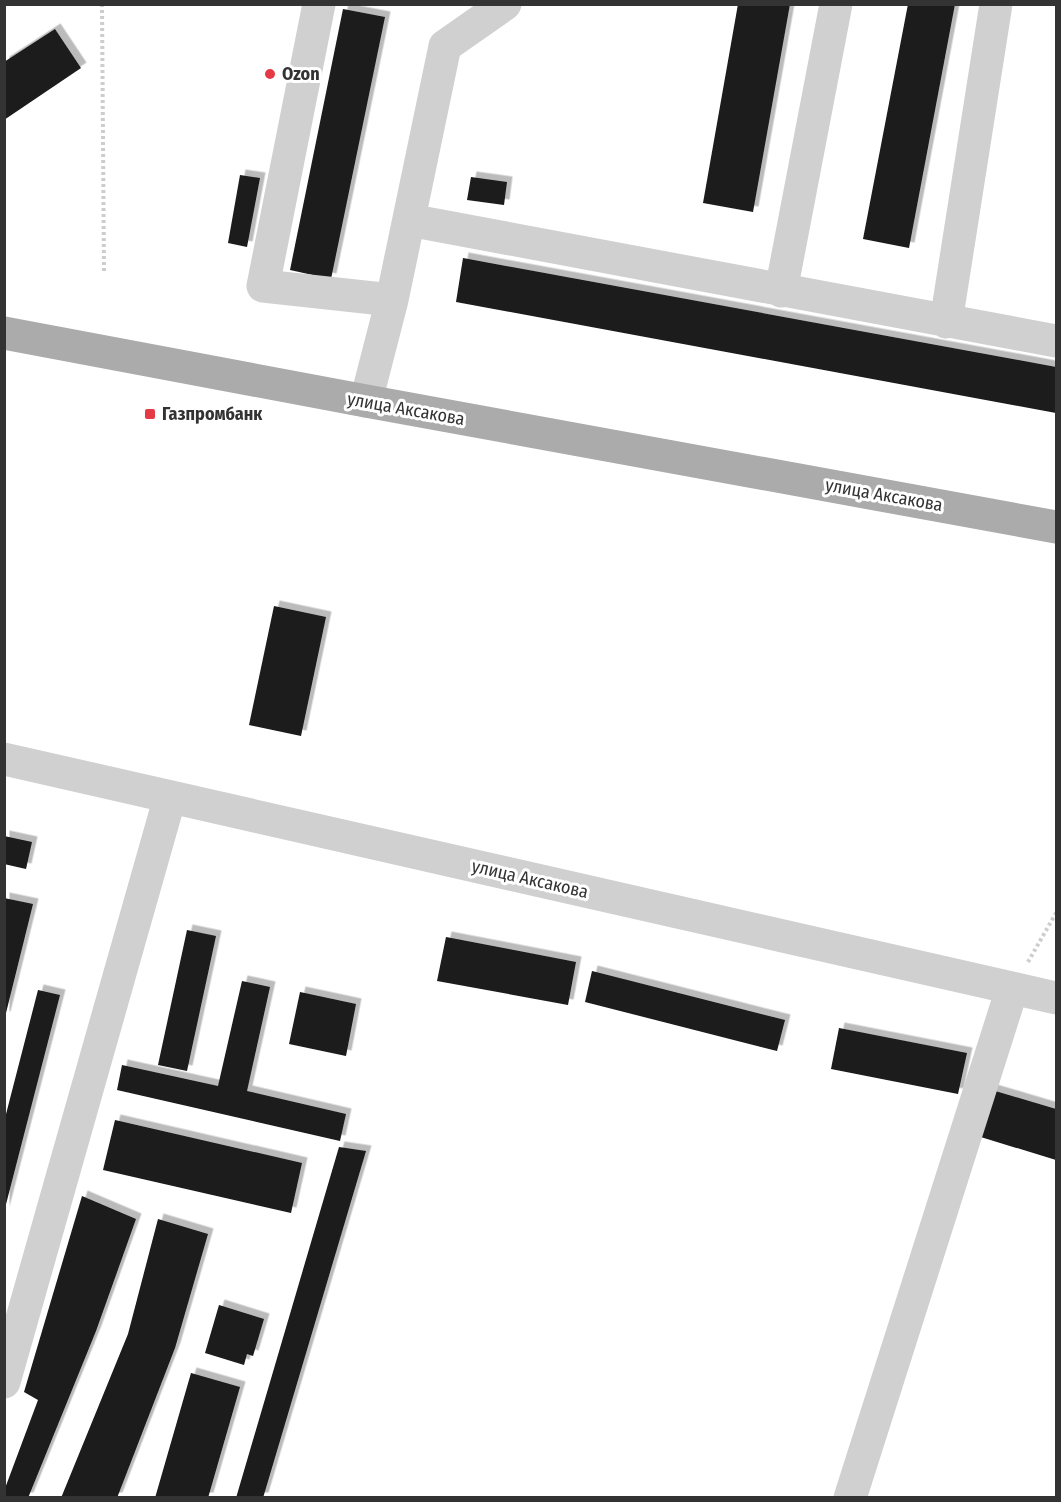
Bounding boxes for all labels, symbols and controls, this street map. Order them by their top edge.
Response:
place label: Ozon [282,63,320,85]
marker: Ozon [263,67,277,81]
street label: улица Аксакова [346,388,467,430]
place label: Газпромбанк [162,403,263,425]
marker: Газпромбанк [143,407,157,421]
street label: улица Аксакова [824,474,945,516]
street label: улица Аксакова [470,855,591,903]

